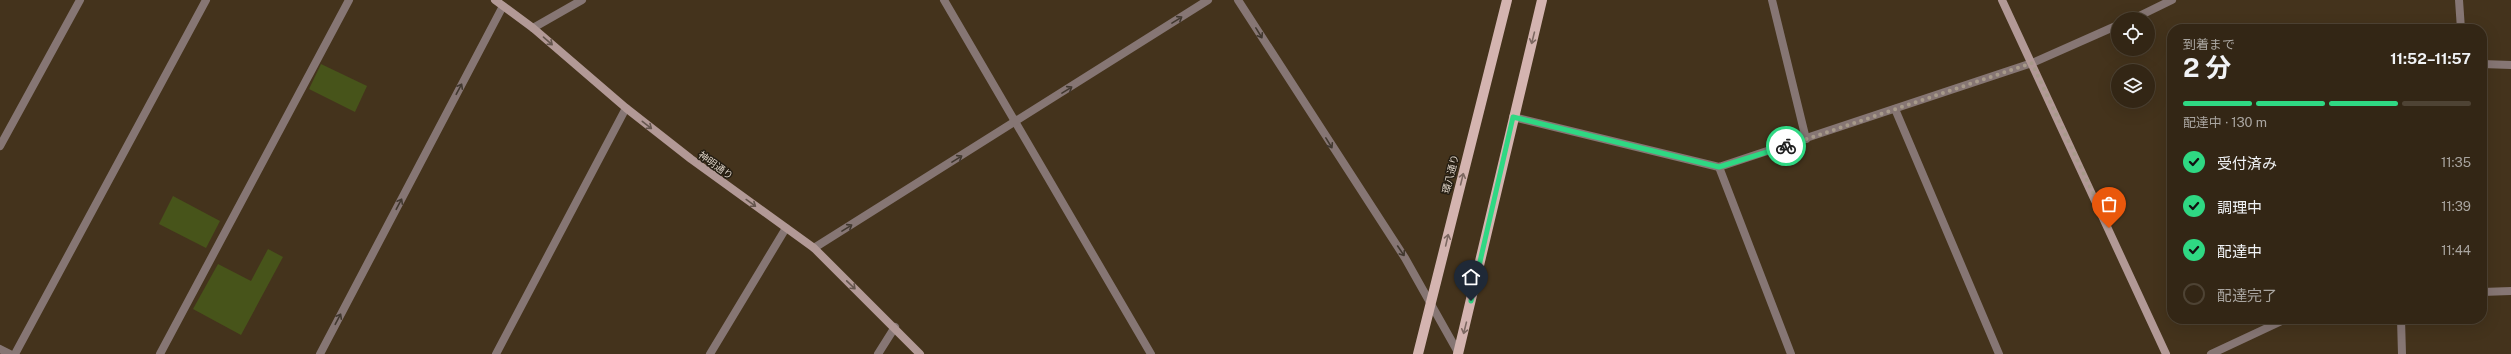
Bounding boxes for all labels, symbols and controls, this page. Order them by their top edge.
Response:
map controls [2111,12,2155,108]
button: locate [2111,12,2155,56]
one-way arrow [1171,16,1182,24]
one-way arrow [1255,27,1263,38]
one-way arrow [1529,31,1536,44]
one-way arrow [542,36,553,45]
text: 到着まで [2183,37,2235,52]
text: 11:52–11:57 [2390,50,2471,67]
text: 2 分 [2183,52,2231,83]
button: layers [2111,64,2155,108]
one-way arrow [456,84,464,96]
one-way arrow [1061,85,1073,93]
text: 配達中 · 130 m [2183,115,2267,130]
one-way arrow [642,120,653,129]
courier [1766,126,1806,166]
icon: bike [1775,135,1797,157]
one-way arrow [1325,137,1333,149]
street label: 神明通り [696,148,736,182]
icon: check [2183,151,2205,173]
street label: 環八通り [1439,153,1461,195]
one-way arrow [951,155,962,163]
text: 受付済み [2217,155,2277,172]
text: 11:35 [2441,155,2471,170]
one-way arrow [1458,173,1466,186]
pin [2092,187,2126,228]
icon: bag [2098,193,2120,215]
icon: check [2183,195,2205,217]
one-way arrow [395,199,403,211]
one-way arrow [745,199,756,207]
text: 調理中 [2217,199,2262,216]
text: 11:39 [2441,199,2471,214]
one-way arrow [841,223,853,231]
one-way arrow [1443,233,1451,246]
icon: check [2183,239,2205,261]
text: 配達中 [2217,243,2262,260]
text: 11:44 [2441,243,2471,258]
one-way arrow [1397,245,1405,256]
pin [1454,260,1488,301]
icon: home [1460,266,1482,288]
one-way arrow [846,280,856,290]
text: 配達完了 [2217,287,2277,304]
one-way arrow [335,314,342,326]
one-way arrow [1460,321,1468,334]

